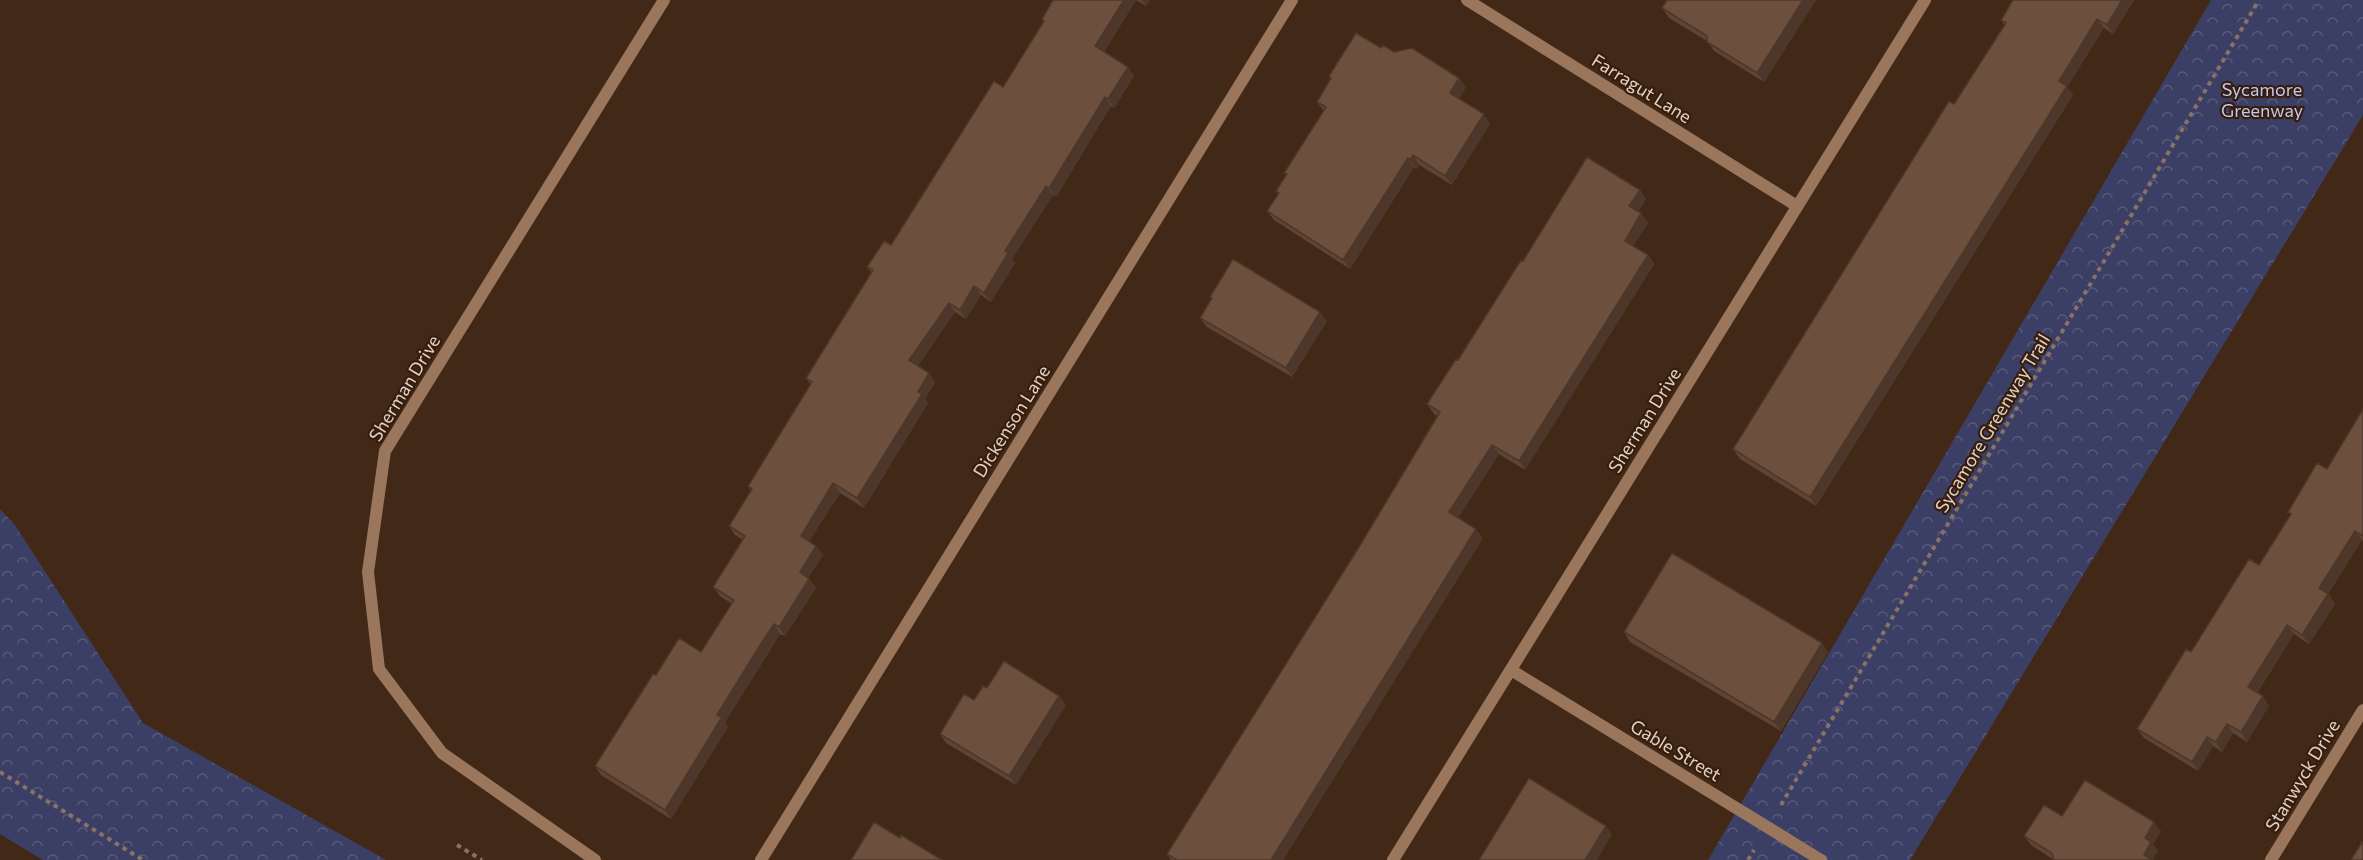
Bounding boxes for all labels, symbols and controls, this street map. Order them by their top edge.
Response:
street label: Farragut Lane [1588,49,1696,127]
park label: Sycamore Greenway [2221,78,2303,121]
street label: Sycamore Greenway Trail [1930,330,2054,516]
street label: Sherman Drive [364,331,444,445]
street label: Dickenson Lane [968,361,1054,481]
street label: Sherman Drive [1603,363,1685,477]
street label: Gable Street [1627,714,1725,786]
street label: Stanwyck Drive [2260,715,2344,835]

